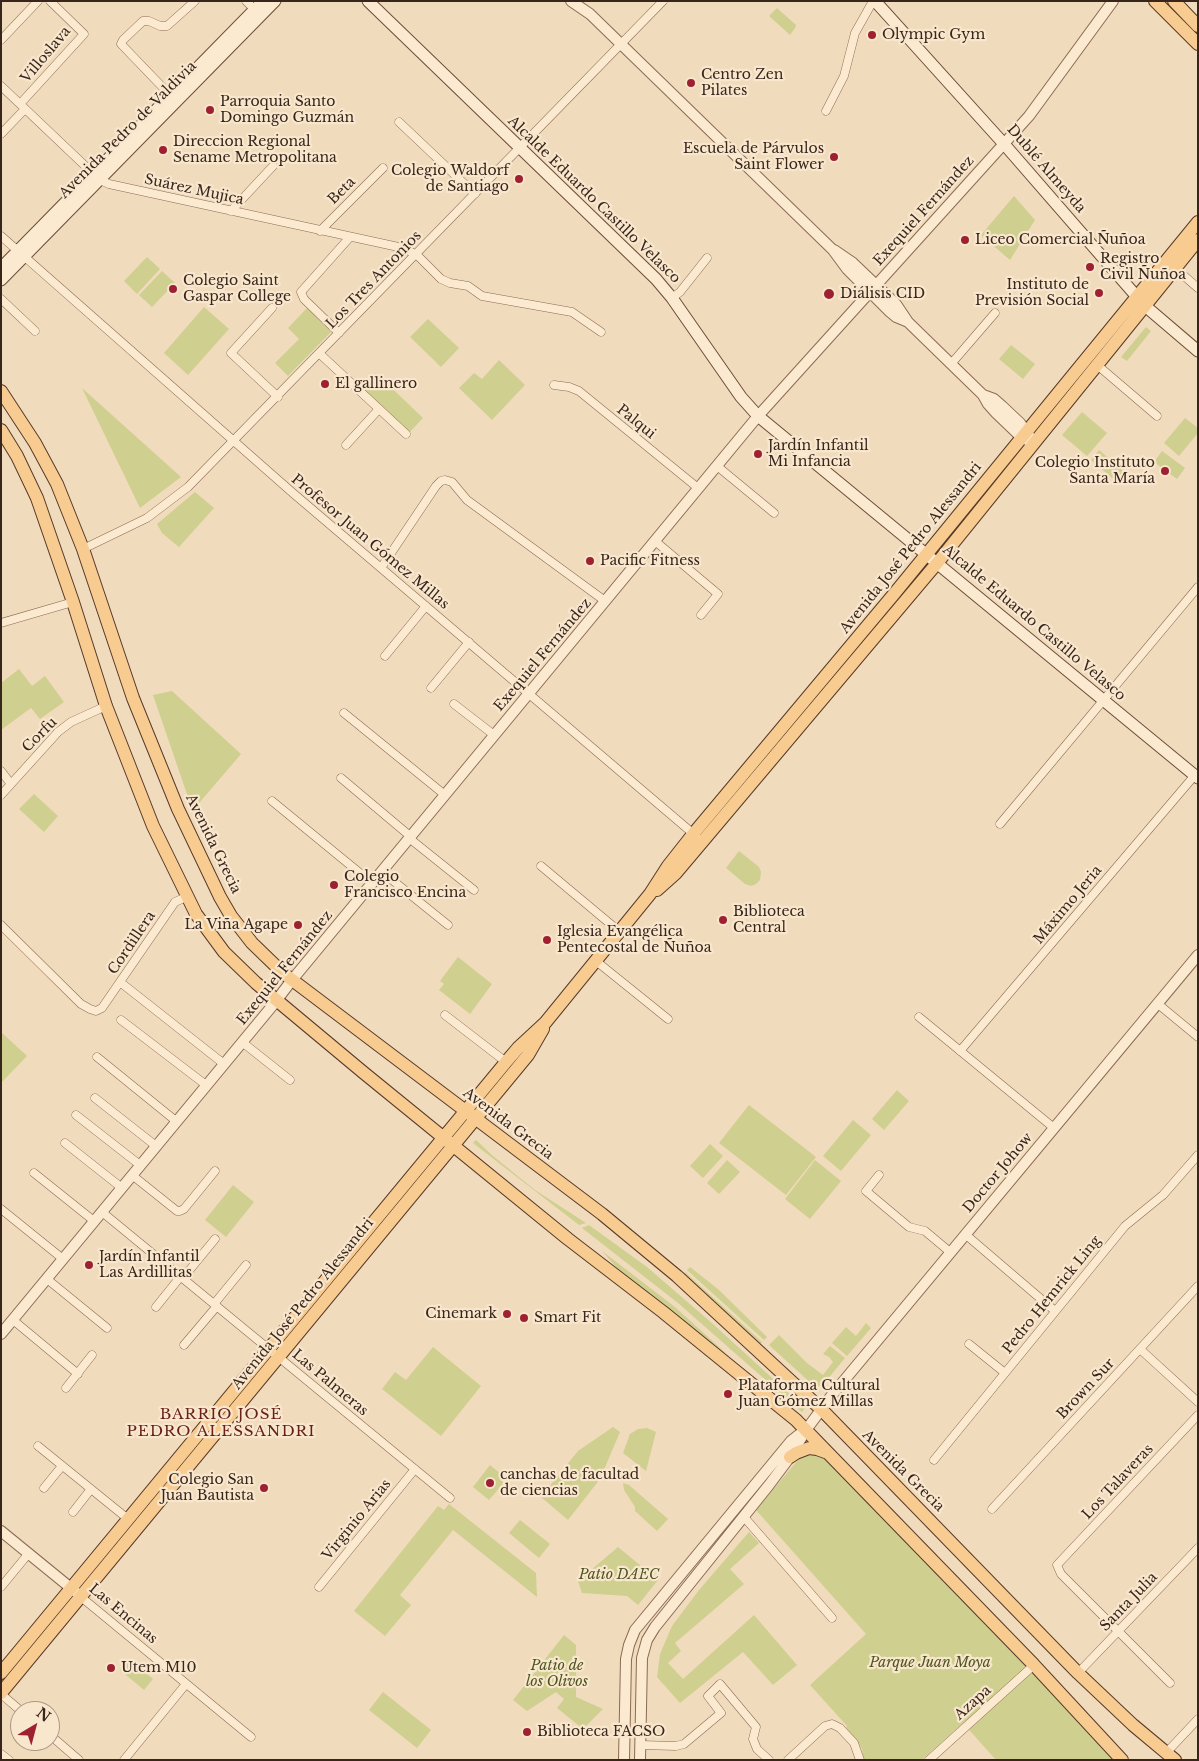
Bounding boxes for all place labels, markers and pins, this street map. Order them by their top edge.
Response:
place label: Olympic Gym [882,27,985,43]
marker: Olympic Gym [866,29,878,41]
place label: Centro Zen Pilates [701,67,783,100]
marker: Centro Zen Pilates [685,77,697,89]
place label: Parroquia Santo Domingo Guzmán [220,94,354,126]
marker: Parroquia Santo Domingo Guzmán [204,104,216,116]
place label: Direccion Regional Sename Metropolitana [173,134,337,166]
place label: Escuela de Párvulos Saint Flower [683,141,824,174]
marker: Direccion Regional Sename Metropolitana [157,144,169,156]
marker: Escuela de Párvulos Saint Flower [828,151,840,163]
place label: Colegio Waldorf de Santiago [391,163,509,196]
marker: Colegio Waldorf de Santiago [513,173,525,185]
place label: Liceo Comercial Ñuñoa [975,232,1145,248]
marker: Liceo Comercial Ñuñoa [959,234,971,246]
place label: Registro Civil Ñuñoa [1100,251,1186,284]
marker: Registro Civil Ñuñoa [1084,261,1096,273]
place label: Colegio Saint Gaspar College [183,273,291,306]
place label: Instituto de Previsión Social [975,277,1089,310]
marker: Colegio Saint Gaspar College [167,283,179,295]
place label: Diálisis CID [840,286,925,302]
marker: Diálisis CID [822,287,836,301]
marker: Instituto de Previsión Social [1093,287,1105,299]
place label: El gallinero [335,376,417,392]
marker: El gallinero [319,378,331,390]
place label: Jardín Infantil Mi Infancia [768,438,868,471]
marker: Jardín Infantil Mi Infancia [752,448,764,460]
place label: Colegio Instituto Santa María [1035,455,1155,488]
marker: Colegio Instituto Santa María [1159,465,1171,477]
place label: Pacific Fitness [600,553,700,569]
marker: Pacific Fitness [584,555,596,567]
place label: Colegio Francisco Encina [344,869,466,902]
marker: Colegio Francisco Encina [328,879,340,891]
place label: Biblioteca Central [733,904,805,936]
marker: Biblioteca Central [717,914,729,926]
place label: La Viña Agape [185,917,288,933]
marker: La Viña Agape [292,919,304,931]
place label: Iglesia Evangélica Pentecostal de Ñuñoa [557,924,712,956]
marker: Iglesia Evangélica Pentecostal de Ñuñoa [541,934,553,946]
place label: Jardín Infantil Las Ardillitas [99,1249,199,1282]
marker: Jardín Infantil Las Ardillitas [83,1259,95,1271]
place label: Cinemark [425,1306,497,1322]
marker: Cinemark [501,1308,513,1320]
place label: Smart Fit [534,1310,601,1326]
marker: Smart Fit [518,1312,530,1324]
place label: Plataforma Cultural Juan Gómez Millas [738,1378,880,1410]
marker: Plataforma Cultural Juan Gómez Millas [722,1388,734,1400]
place label: canchas de facultad de ciencias [500,1467,639,1500]
place label: Colegio San Juan Bautista [161,1472,254,1504]
marker: canchas de facultad de ciencias [484,1477,496,1489]
marker: Colegio San Juan Bautista [258,1482,270,1494]
place label: Utem M10 [121,1660,197,1676]
marker: Utem M10 [105,1662,117,1674]
place label: Biblioteca FACSO [537,1724,665,1740]
marker: Biblioteca FACSO [521,1726,533,1738]

